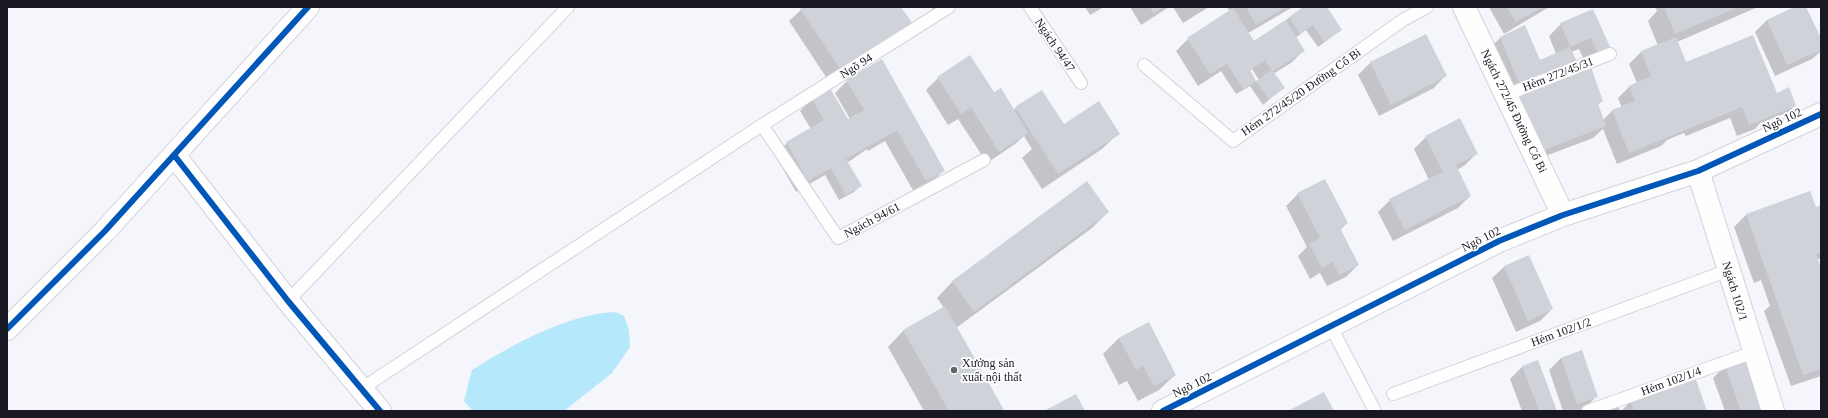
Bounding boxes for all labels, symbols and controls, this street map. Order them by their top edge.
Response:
street label: Ngách 94/47 [1032,16,1078,74]
street label: Hẻm 272/45/20 Đường Cổ Bi [1238,45,1364,139]
street label: Ngách 272/45 Đường Cổ Bi [1478,47,1550,176]
street label: Ngõ 94 [837,51,875,81]
street label: Hẻm 272/45/31 [1520,54,1596,94]
street label: Ngõ 102 [1760,105,1804,135]
street label: Ngách 94/61 [841,199,903,241]
street label: Ngõ 102 [1459,224,1503,254]
street label: Ngách 102/1 [1719,259,1751,323]
street label: Hẻm 102/1/2 [1529,315,1593,349]
place label: Xưởng sản xuất nội thất [962,356,1023,384]
street label: Hẻm 102/1/4 [1639,364,1703,398]
marker: Xưởng sản xuất nội thất [949,365,959,375]
street label: Ngõ 102 [1170,370,1214,400]

